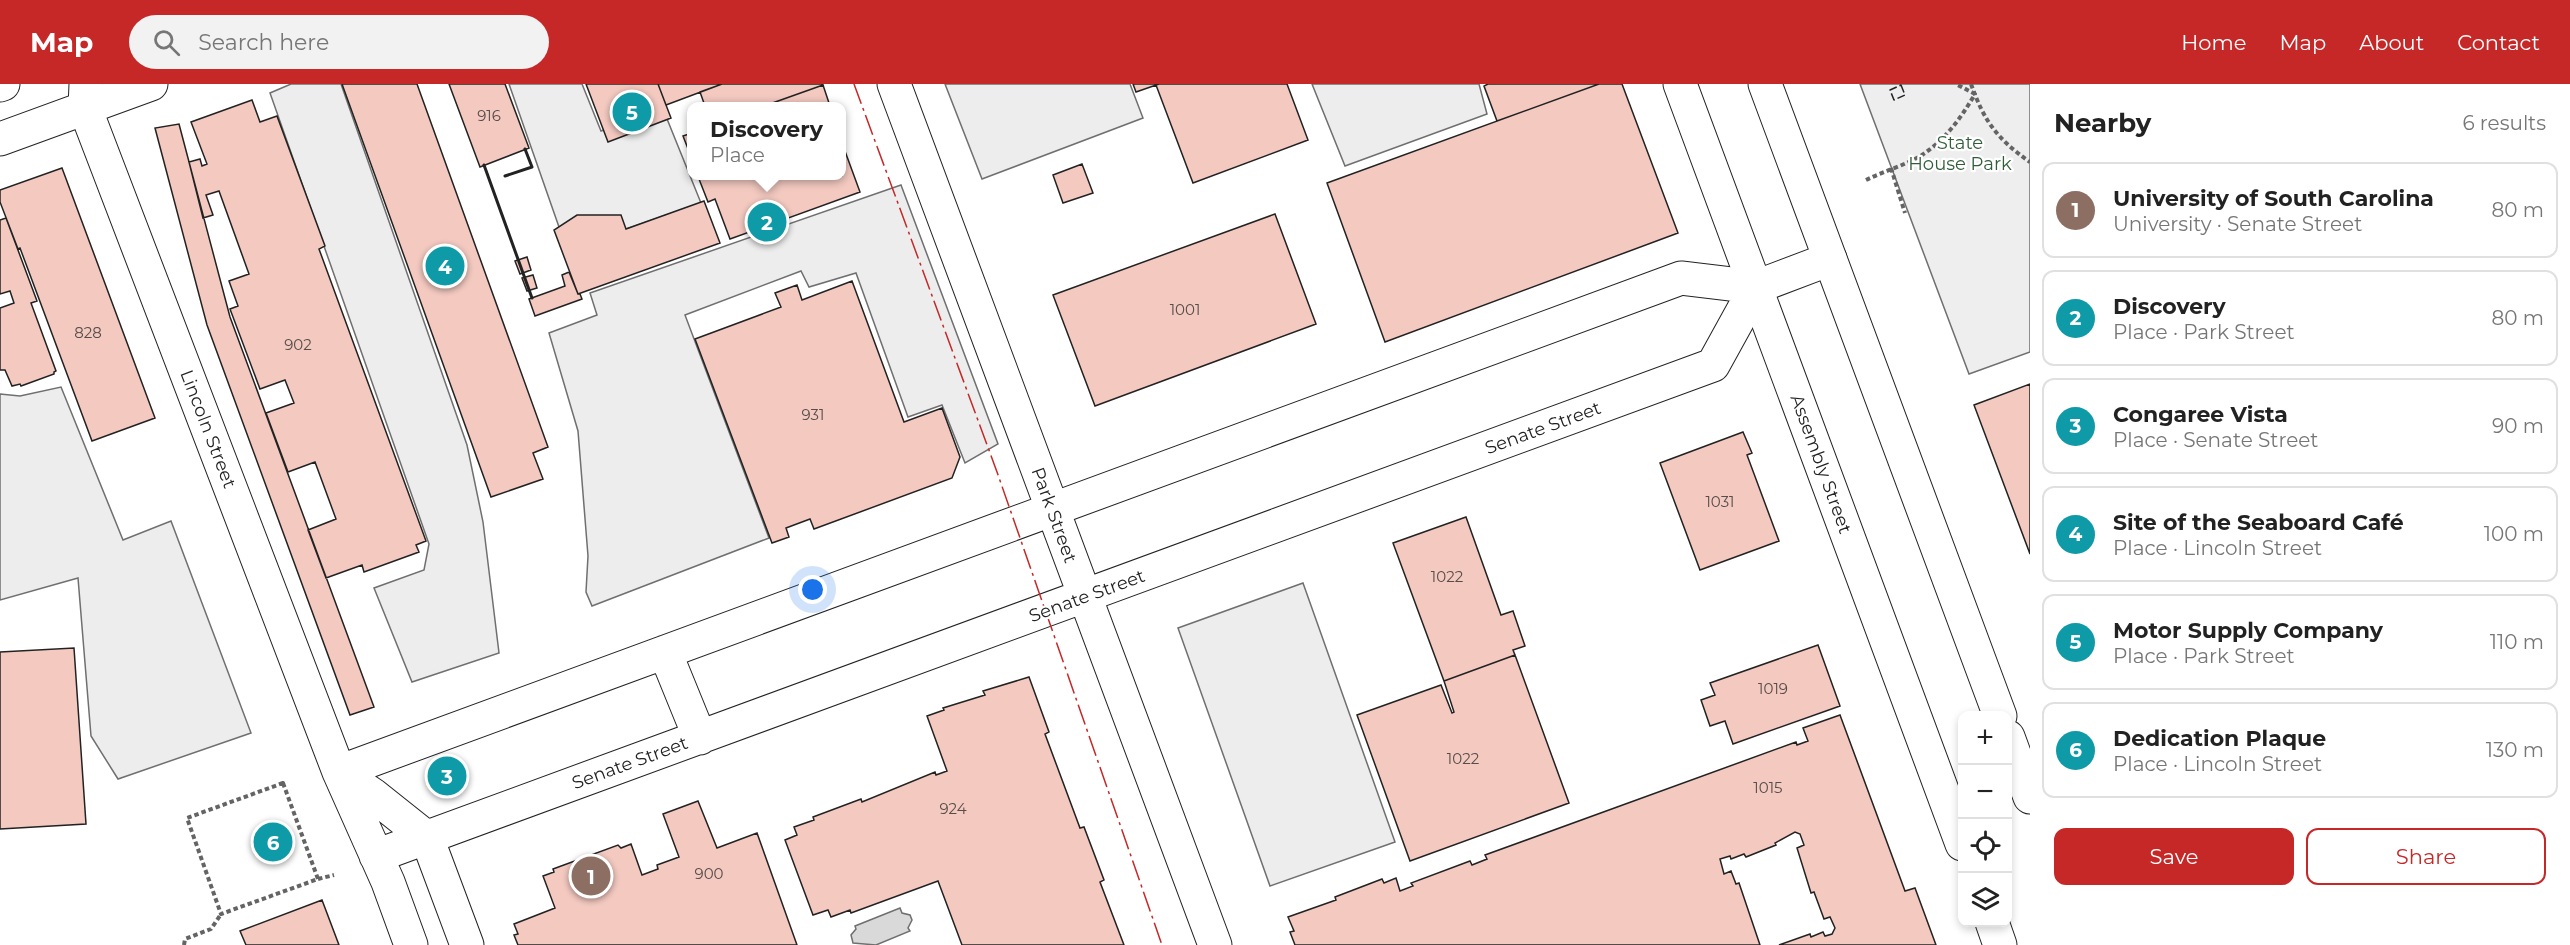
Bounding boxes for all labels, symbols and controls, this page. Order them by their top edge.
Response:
search box [129,15,549,69]
text: Map [30,25,93,59]
icon: search [150,26,183,59]
text: Search here [198,29,329,56]
text: Home [2181,30,2246,55]
text: Map [2279,30,2326,55]
text: About [2359,30,2424,55]
text: Contact [2457,30,2540,55]
pin: 5 [612,90,652,135]
popup [687,102,846,180]
house number: 916 [477,106,501,125]
text: Nearby [2054,107,2151,139]
text: 6 results [2462,111,2546,135]
text: Discovery [710,116,823,143]
park label: State House Park [1908,132,2012,175]
text: Place [710,143,765,167]
text: University of South Carolina [2113,185,2434,212]
text: 1 [2072,198,2079,222]
text: 80 m [2492,198,2544,222]
pin: 2 [748,200,786,244]
text: University · Senate Street [2113,212,2362,236]
pin: 4 [426,244,464,288]
text: Discovery [2113,293,2226,320]
house number: 1001 [1170,300,1200,319]
text: 2 [2070,306,2081,330]
text: 80 m [2492,306,2544,330]
text: Place · Park Street [2113,320,2295,344]
house number: 828 [74,323,102,342]
house number: 902 [284,335,312,354]
street label: Lincoln Street [175,367,241,491]
street label: Assembly Street [1786,392,1856,536]
street label: Senate Street [1482,397,1604,459]
text: Congaree Vista [2113,401,2288,428]
house number: 931 [802,405,824,424]
text: 3 [2070,414,2081,438]
text: 90 m [2492,414,2544,438]
text: Place · Senate Street [2113,428,2318,452]
street label: Park Street [1027,464,1081,566]
house number: 1031 [1705,492,1735,511]
text: Site of the Seaboard Café [2113,509,2404,536]
text: 4 [2069,522,2082,546]
text: 100 m [2484,522,2544,546]
text: Place · Lincoln Street [2113,536,2322,560]
street label: Senate Street [1026,565,1148,627]
house number: 1022 [1431,567,1463,586]
your location [798,575,827,604]
text: Motor Supply Company [2113,617,2383,644]
text: 5 [2070,630,2081,654]
text: 110 m [2490,630,2544,654]
text: Place · Park Street [2113,644,2295,668]
house number: 1019 [1758,679,1788,698]
map controls [1958,711,2012,927]
button: + [1958,711,2012,765]
text: Dedication Plaque [2113,725,2326,752]
street label: Senate Street [569,732,691,794]
text: 6 [2069,738,2082,762]
text: 130 m [2486,738,2544,762]
house number: 1022 [1447,749,1479,768]
text: Place · Lincoln Street [2113,752,2322,776]
pin: 3 [428,754,466,798]
button: − [1958,765,2012,819]
house number: 1015 [1753,778,1783,797]
house number: 924 [939,799,967,818]
button: locate [1958,819,2012,873]
pin: 6 [254,820,292,864]
button: Save [2054,828,2294,885]
button: Share [2306,828,2546,885]
pin: 1 [572,854,610,898]
house number: 900 [695,864,724,883]
button: layers [1958,873,2012,927]

